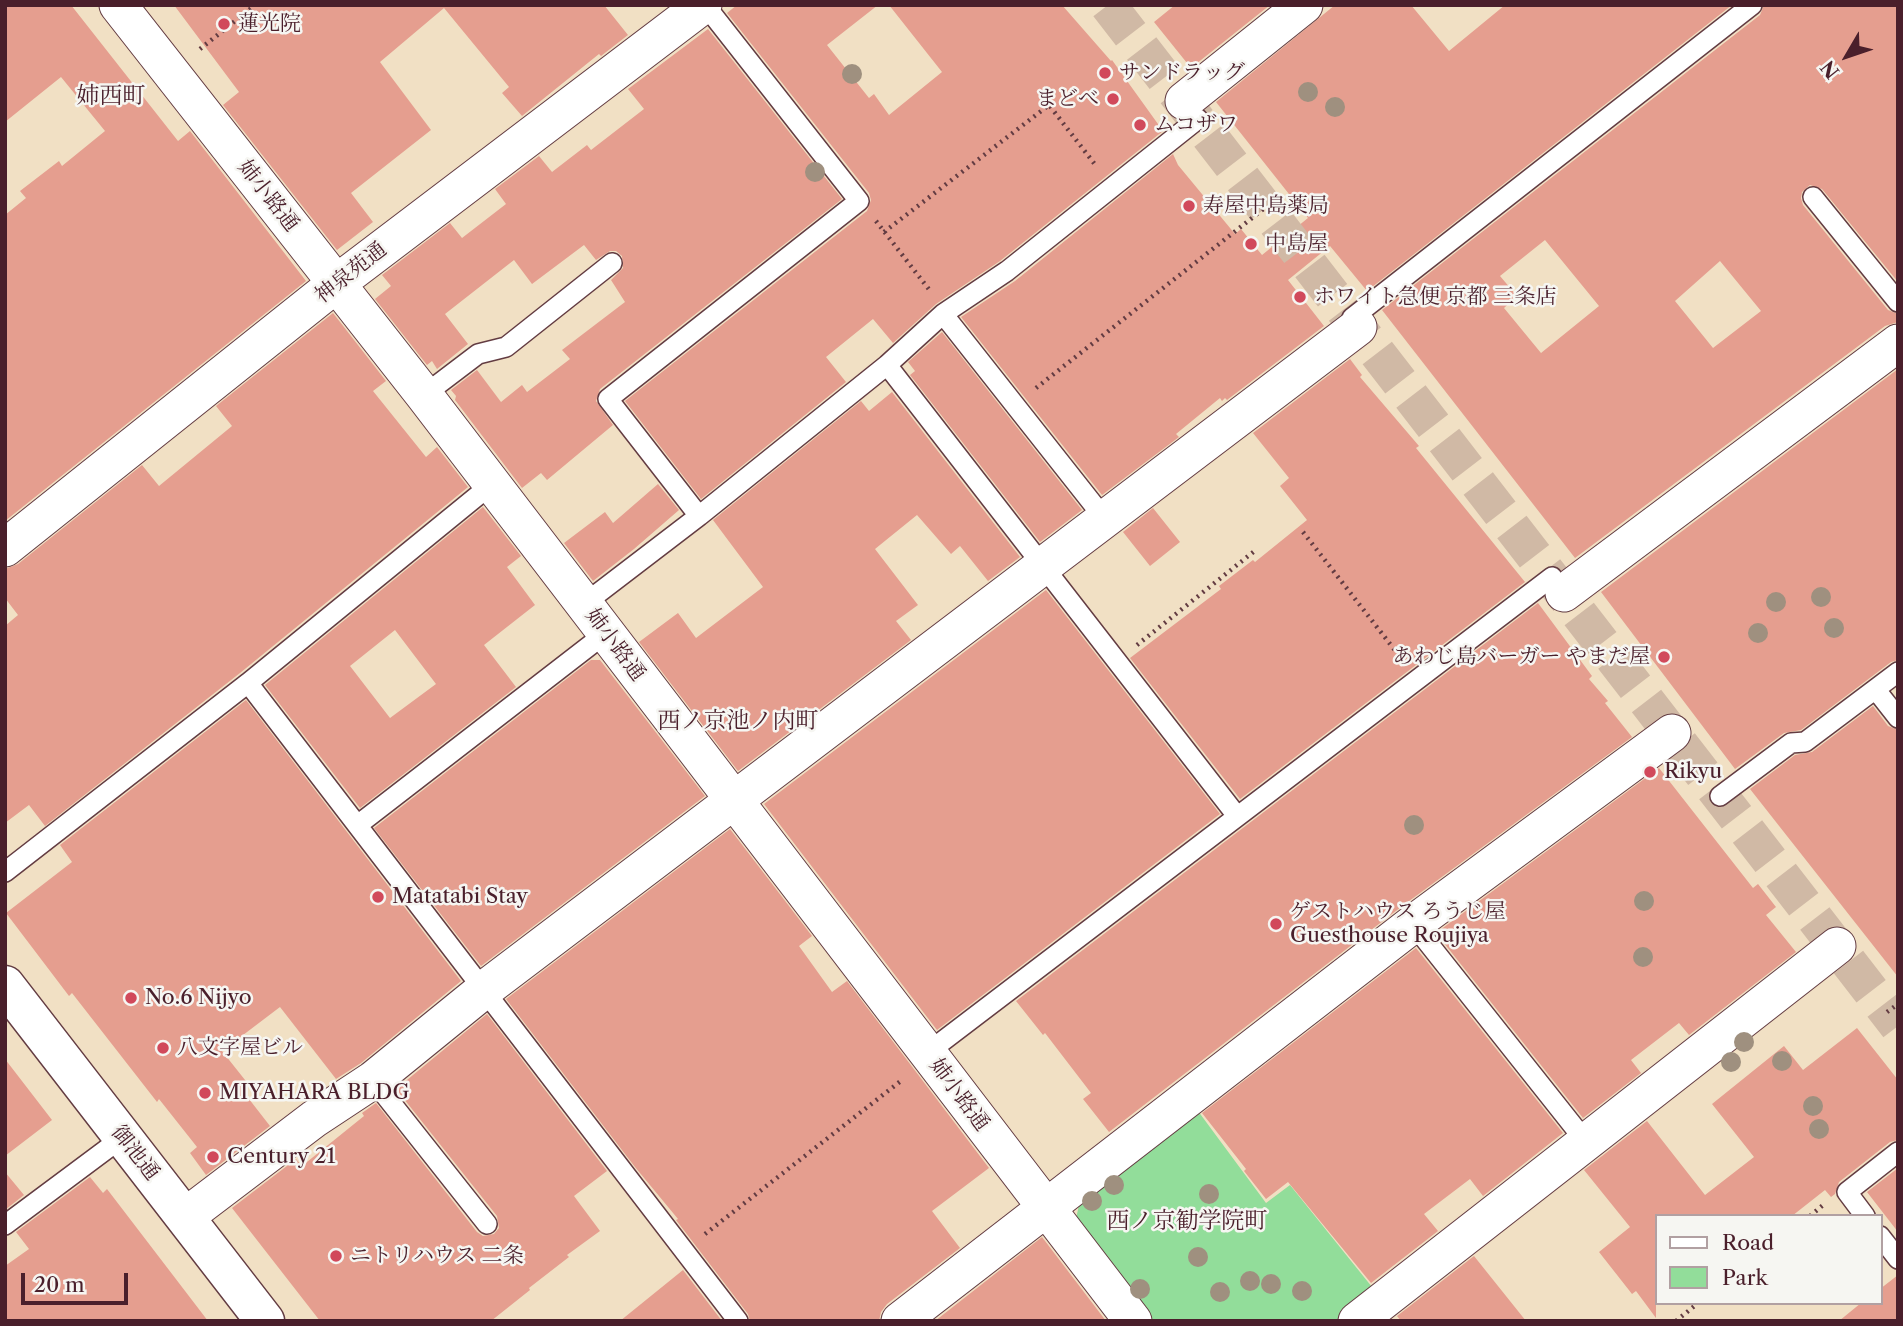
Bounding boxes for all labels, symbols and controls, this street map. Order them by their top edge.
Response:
place label: 蓮光院 [238,11,301,37]
marker: 蓮光院 [216,16,232,32]
north arrow [1812,21,1882,91]
text: N [1816,56,1844,83]
place label: サンドラッグ [1119,60,1245,86]
marker: サンドラッグ [1097,65,1113,81]
district label: 姉西町 [77,82,145,110]
place label: まどべ [1036,86,1099,112]
marker: まどべ [1105,91,1121,107]
place label: ムコザワ [1154,112,1238,138]
marker: ムコザワ [1132,117,1148,133]
street label: 姉小路通 [232,155,304,237]
place label: 寿屋中島薬局 [1203,193,1329,219]
marker: 寿屋中島薬局 [1181,198,1197,214]
place label: 中島屋 [1265,231,1328,257]
marker: 中島屋 [1243,236,1259,252]
street label: 神泉苑通 [310,237,392,309]
place label: ホワイト急便 京都 三条店 [1314,284,1556,310]
marker: ホワイト急便 京都 三条店 [1292,289,1308,305]
street label: 姉小路通 [580,604,650,686]
place label: あわじ島バーガー やまだ屋 [1392,644,1650,670]
marker: あわじ島バーガー やまだ屋 [1656,649,1672,665]
district label: 西ノ京池ノ内町 [658,707,818,735]
place label: Rikyu [1664,759,1722,785]
marker: Rikyu [1642,764,1658,780]
place label: Matatabi Stay [392,884,528,910]
marker: Matatabi Stay [370,889,386,905]
place label: ゲストハウス ろうじ屋 Guesthouse Roujiya [1290,899,1506,949]
marker: ゲストハウス ろうじ屋 Guesthouse Roujiya [1268,916,1284,932]
place label: No.6 Nijyo [145,985,252,1011]
marker: No.6 Nijyo [123,990,139,1006]
place label: 八文字屋ビル [177,1035,303,1061]
marker: 八文字屋ビル [155,1040,171,1056]
street label: 姉小路通 [924,1054,994,1136]
place label: MIYAHARA BLDG [219,1080,409,1106]
marker: MIYAHARA BLDG [197,1085,213,1101]
street label: 御池通 [106,1120,164,1186]
place label: Century 21 [227,1144,335,1170]
marker: Century 21 [205,1149,221,1165]
district label: 西ノ京勧学院町 [1107,1207,1267,1235]
legend [1654,1214,1882,1305]
text: Road [1722,1230,1774,1255]
place label: ニトリハウス 二条 [350,1243,524,1269]
marker: ニトリハウス 二条 [328,1248,344,1264]
scale bar [24,1260,131,1304]
text: Park [1722,1265,1768,1290]
text: 20 m [34,1272,85,1297]

